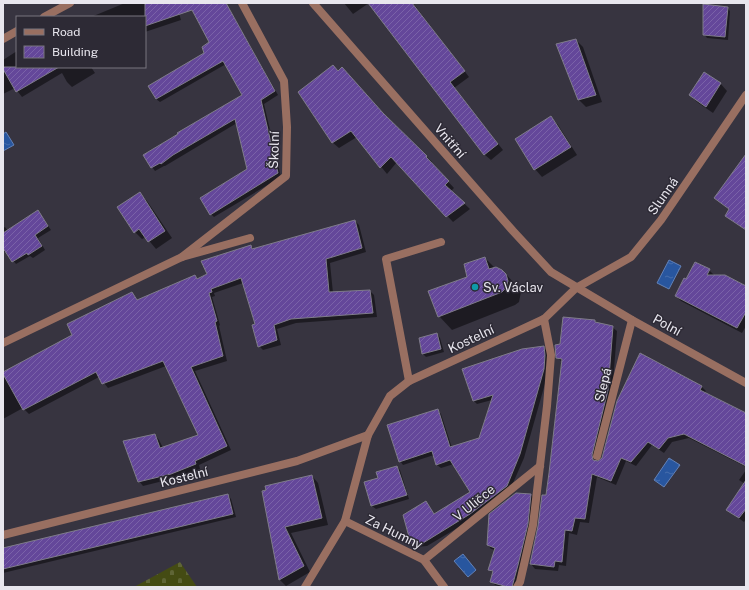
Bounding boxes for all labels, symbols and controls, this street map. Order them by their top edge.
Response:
legend [16,16,146,68]
text: Road [52,25,80,39]
text: Building [52,45,98,59]
street label: Vnitřní [431,121,469,162]
street label: Školní [266,130,282,169]
street label: Slunná [645,174,681,218]
place label: Sv. Václav [483,280,544,295]
marker: Sv. Václav [470,282,480,292]
street label: Polní [650,311,685,339]
street label: Kostelní [446,321,497,356]
street label: Slepá [592,366,614,404]
street label: Kostelní [158,464,210,490]
street label: V Uličce [450,482,498,524]
street label: Za Humny [363,512,425,552]

